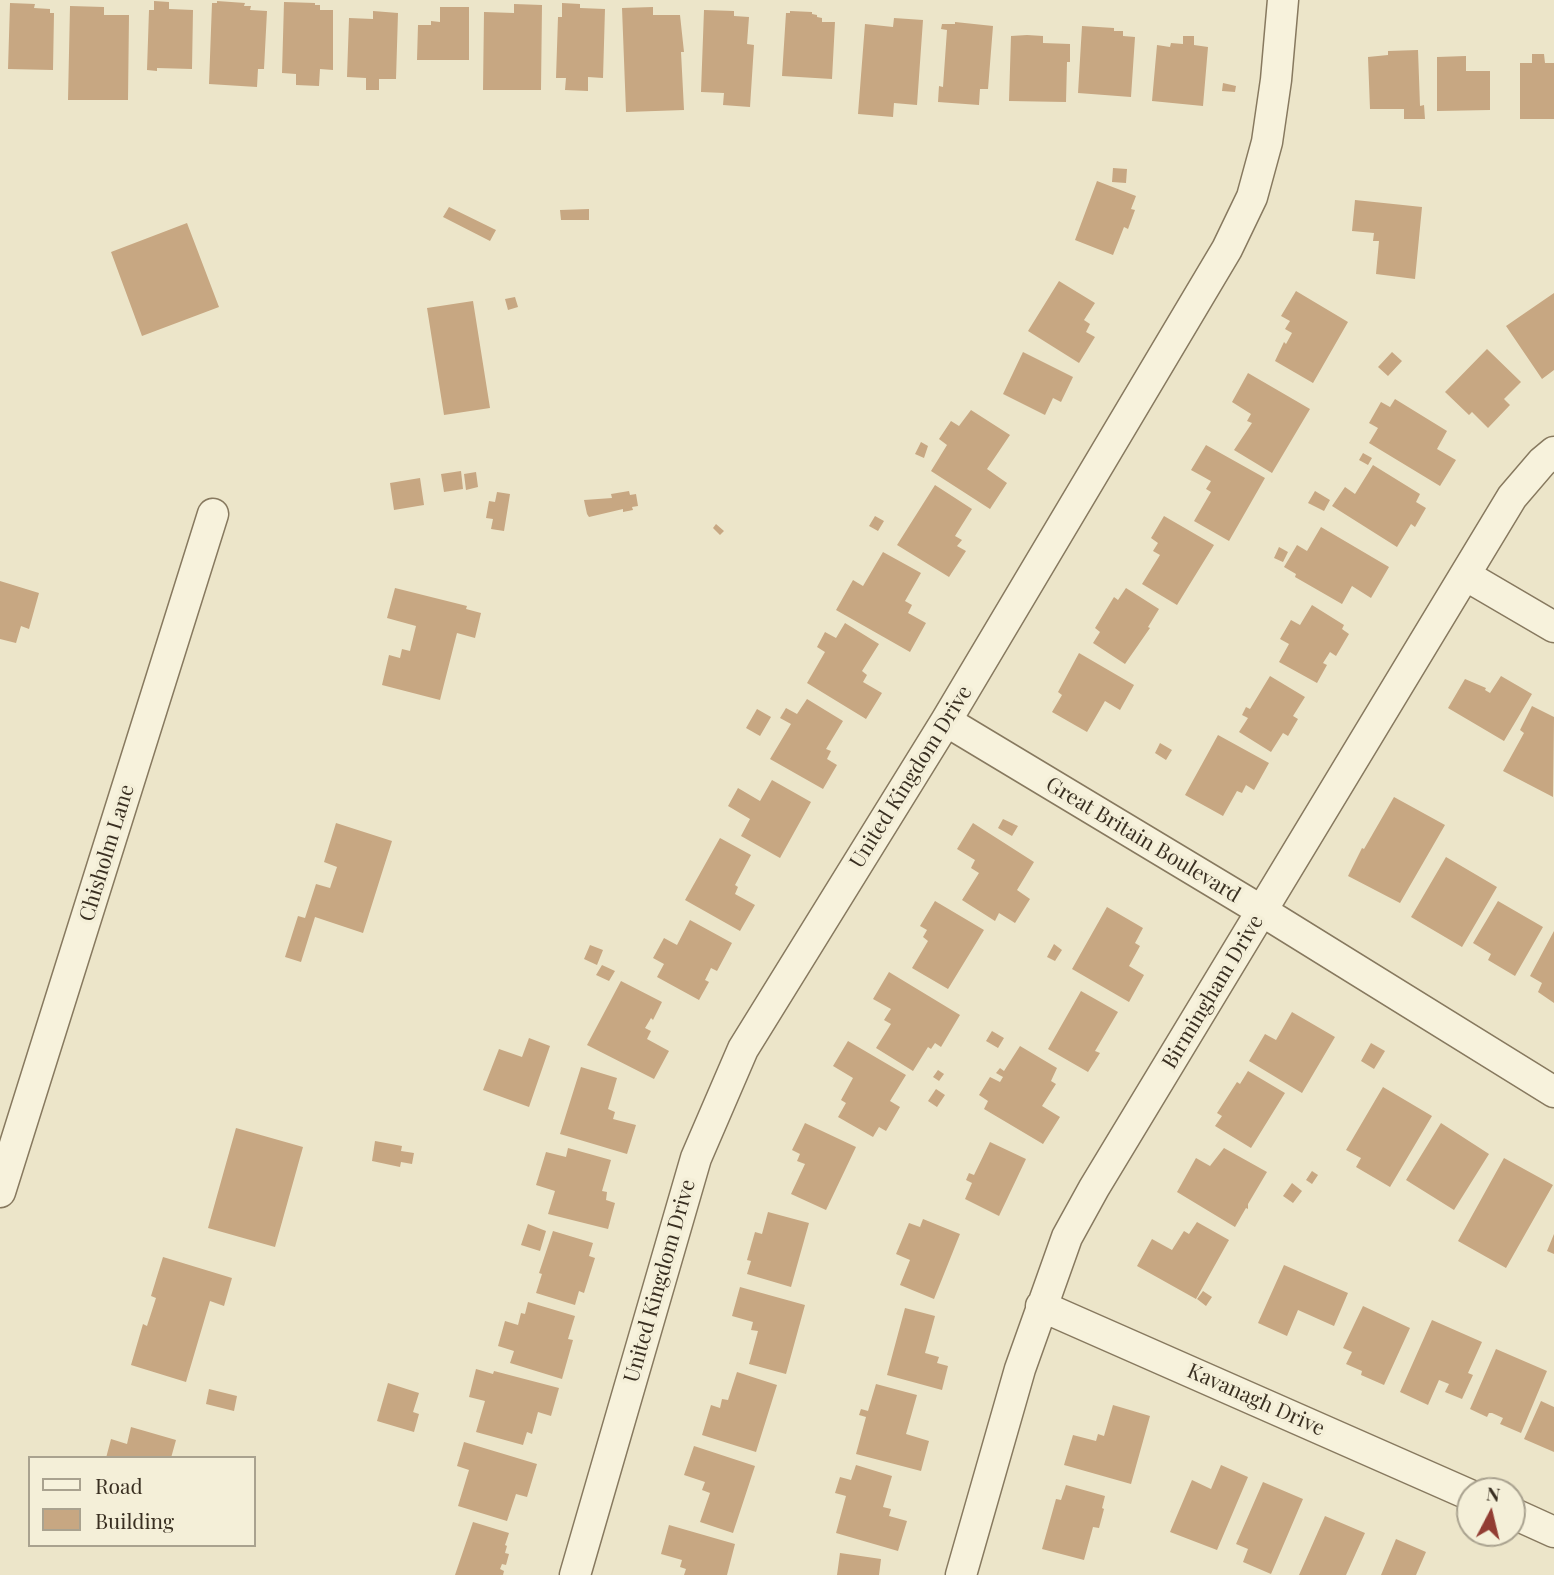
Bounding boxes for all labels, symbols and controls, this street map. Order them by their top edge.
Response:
street label: United Kingdom Drive [845,681,977,873]
street label: Great Britain Boulevard [1041,772,1245,908]
street label: Chisholm Lane [74,781,140,925]
street label: Birmingham Drive [1157,911,1269,1073]
street label: United Kingdom Drive [619,1176,701,1386]
street label: Kavanagh Drive [1183,1358,1329,1442]
legend [28,1456,256,1547]
text: Road [95,1471,143,1499]
north arrow [1456,1477,1526,1547]
text: N [1485,1479,1502,1507]
text: Building [95,1506,174,1534]

